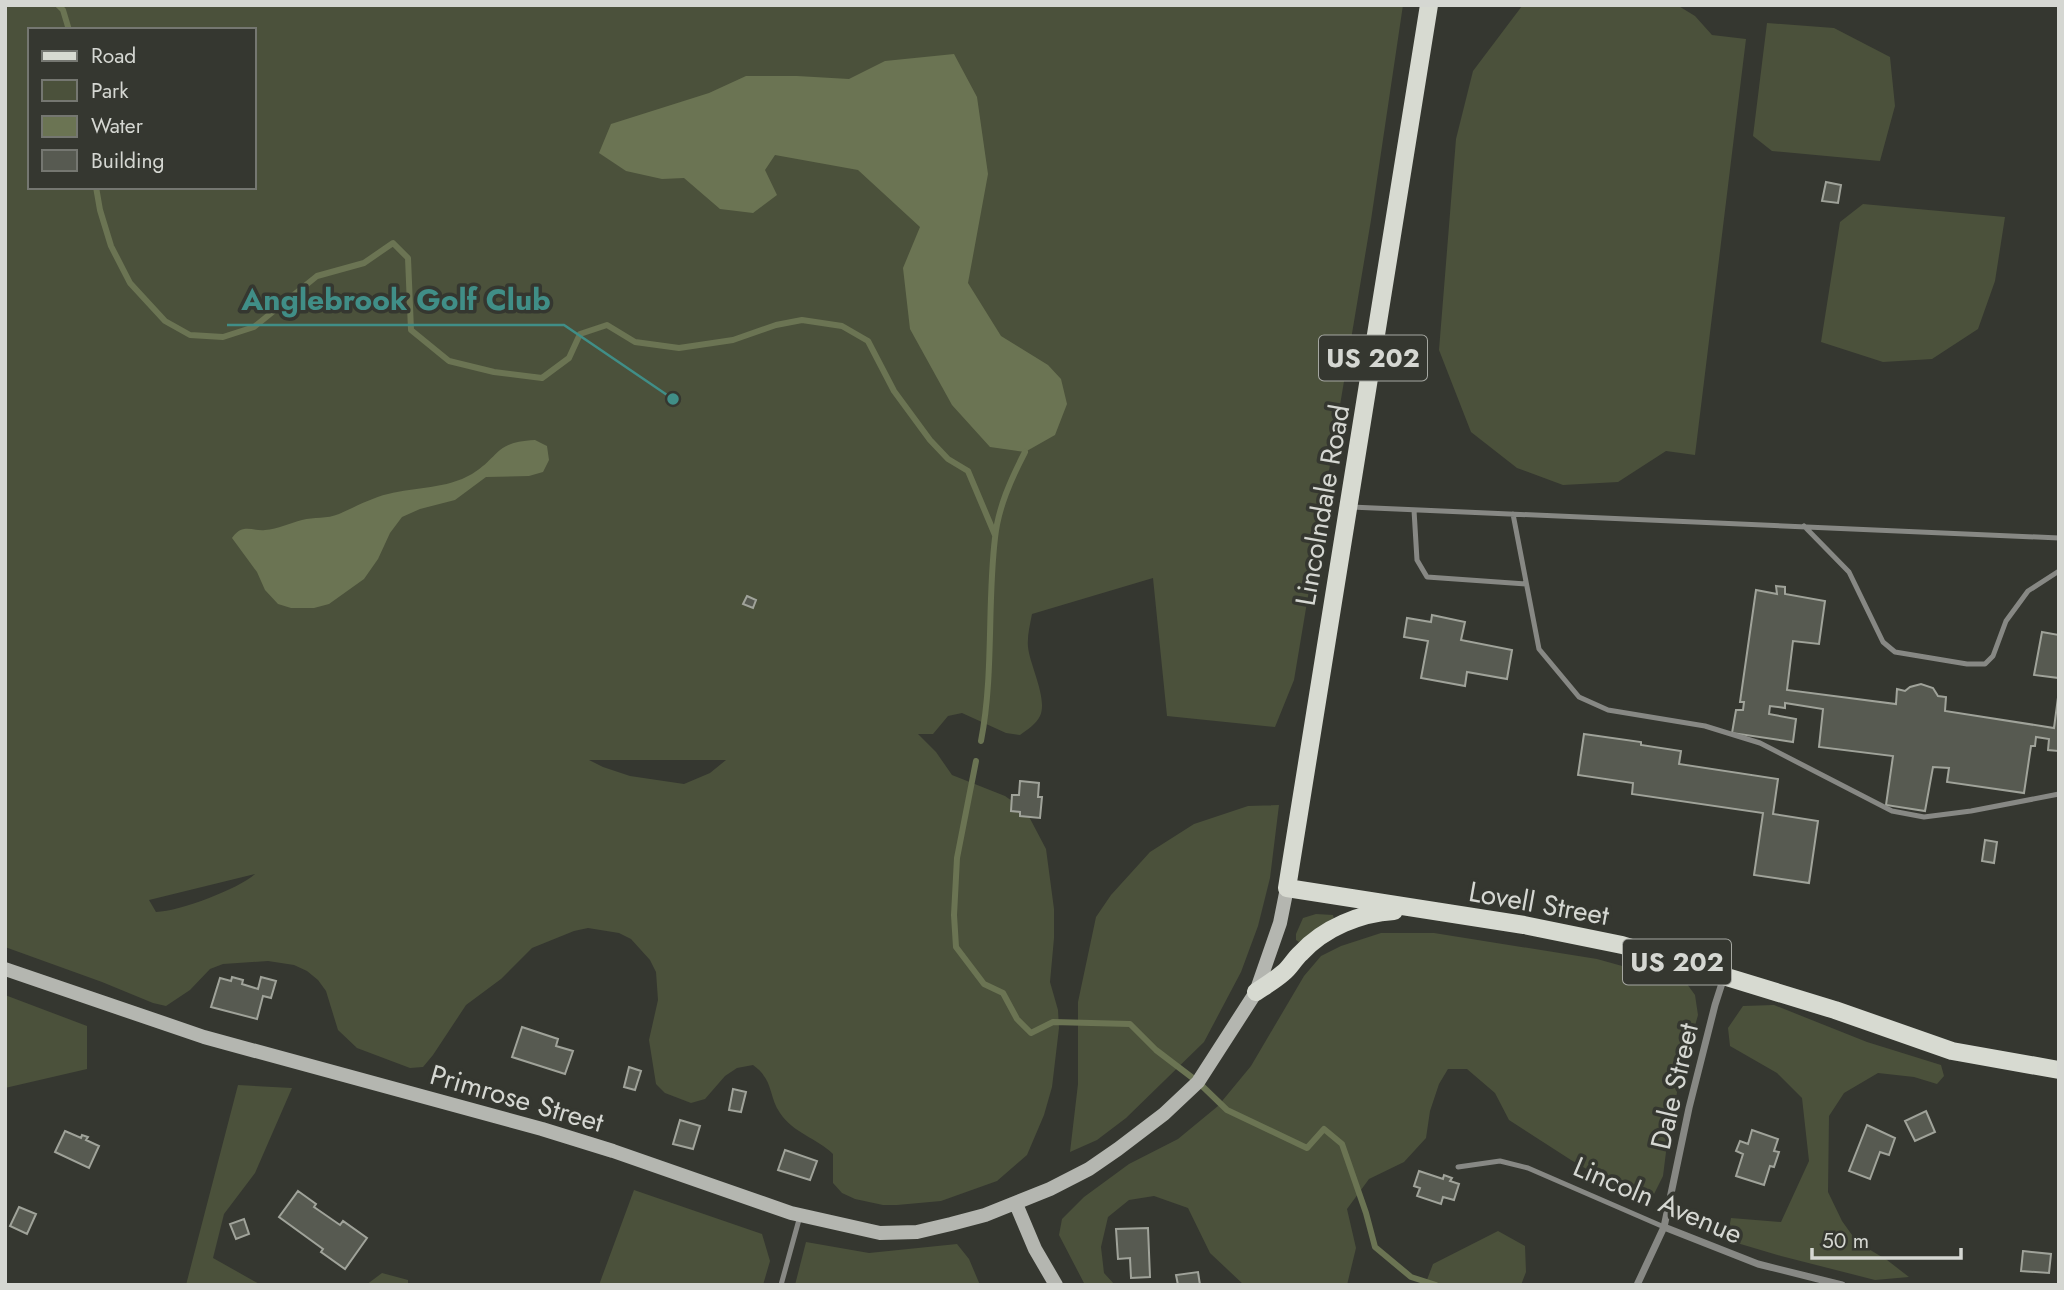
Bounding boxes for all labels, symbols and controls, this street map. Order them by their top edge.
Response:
legend [28,28,256,189]
text: Road [91,41,136,71]
text: Park [91,76,129,106]
text: Water [91,111,144,141]
text: Building [91,146,164,176]
callout: Anglebrook Golf Club [227,274,564,325]
text: Anglebrook Golf Club [240,278,551,321]
road number: US 202 [1319,336,1427,380]
street label: Lincolndale Road [1285,401,1360,609]
street label: Lovell Street [1465,871,1613,936]
road number: US 202 [1623,939,1731,984]
street label: Dale Street [1640,1019,1709,1153]
street label: Primrose Street [425,1054,609,1143]
street label: Lincoln Avenue [1567,1146,1749,1254]
scale bar [1812,1216,1961,1260]
text: 50 m [1822,1226,1869,1256]

